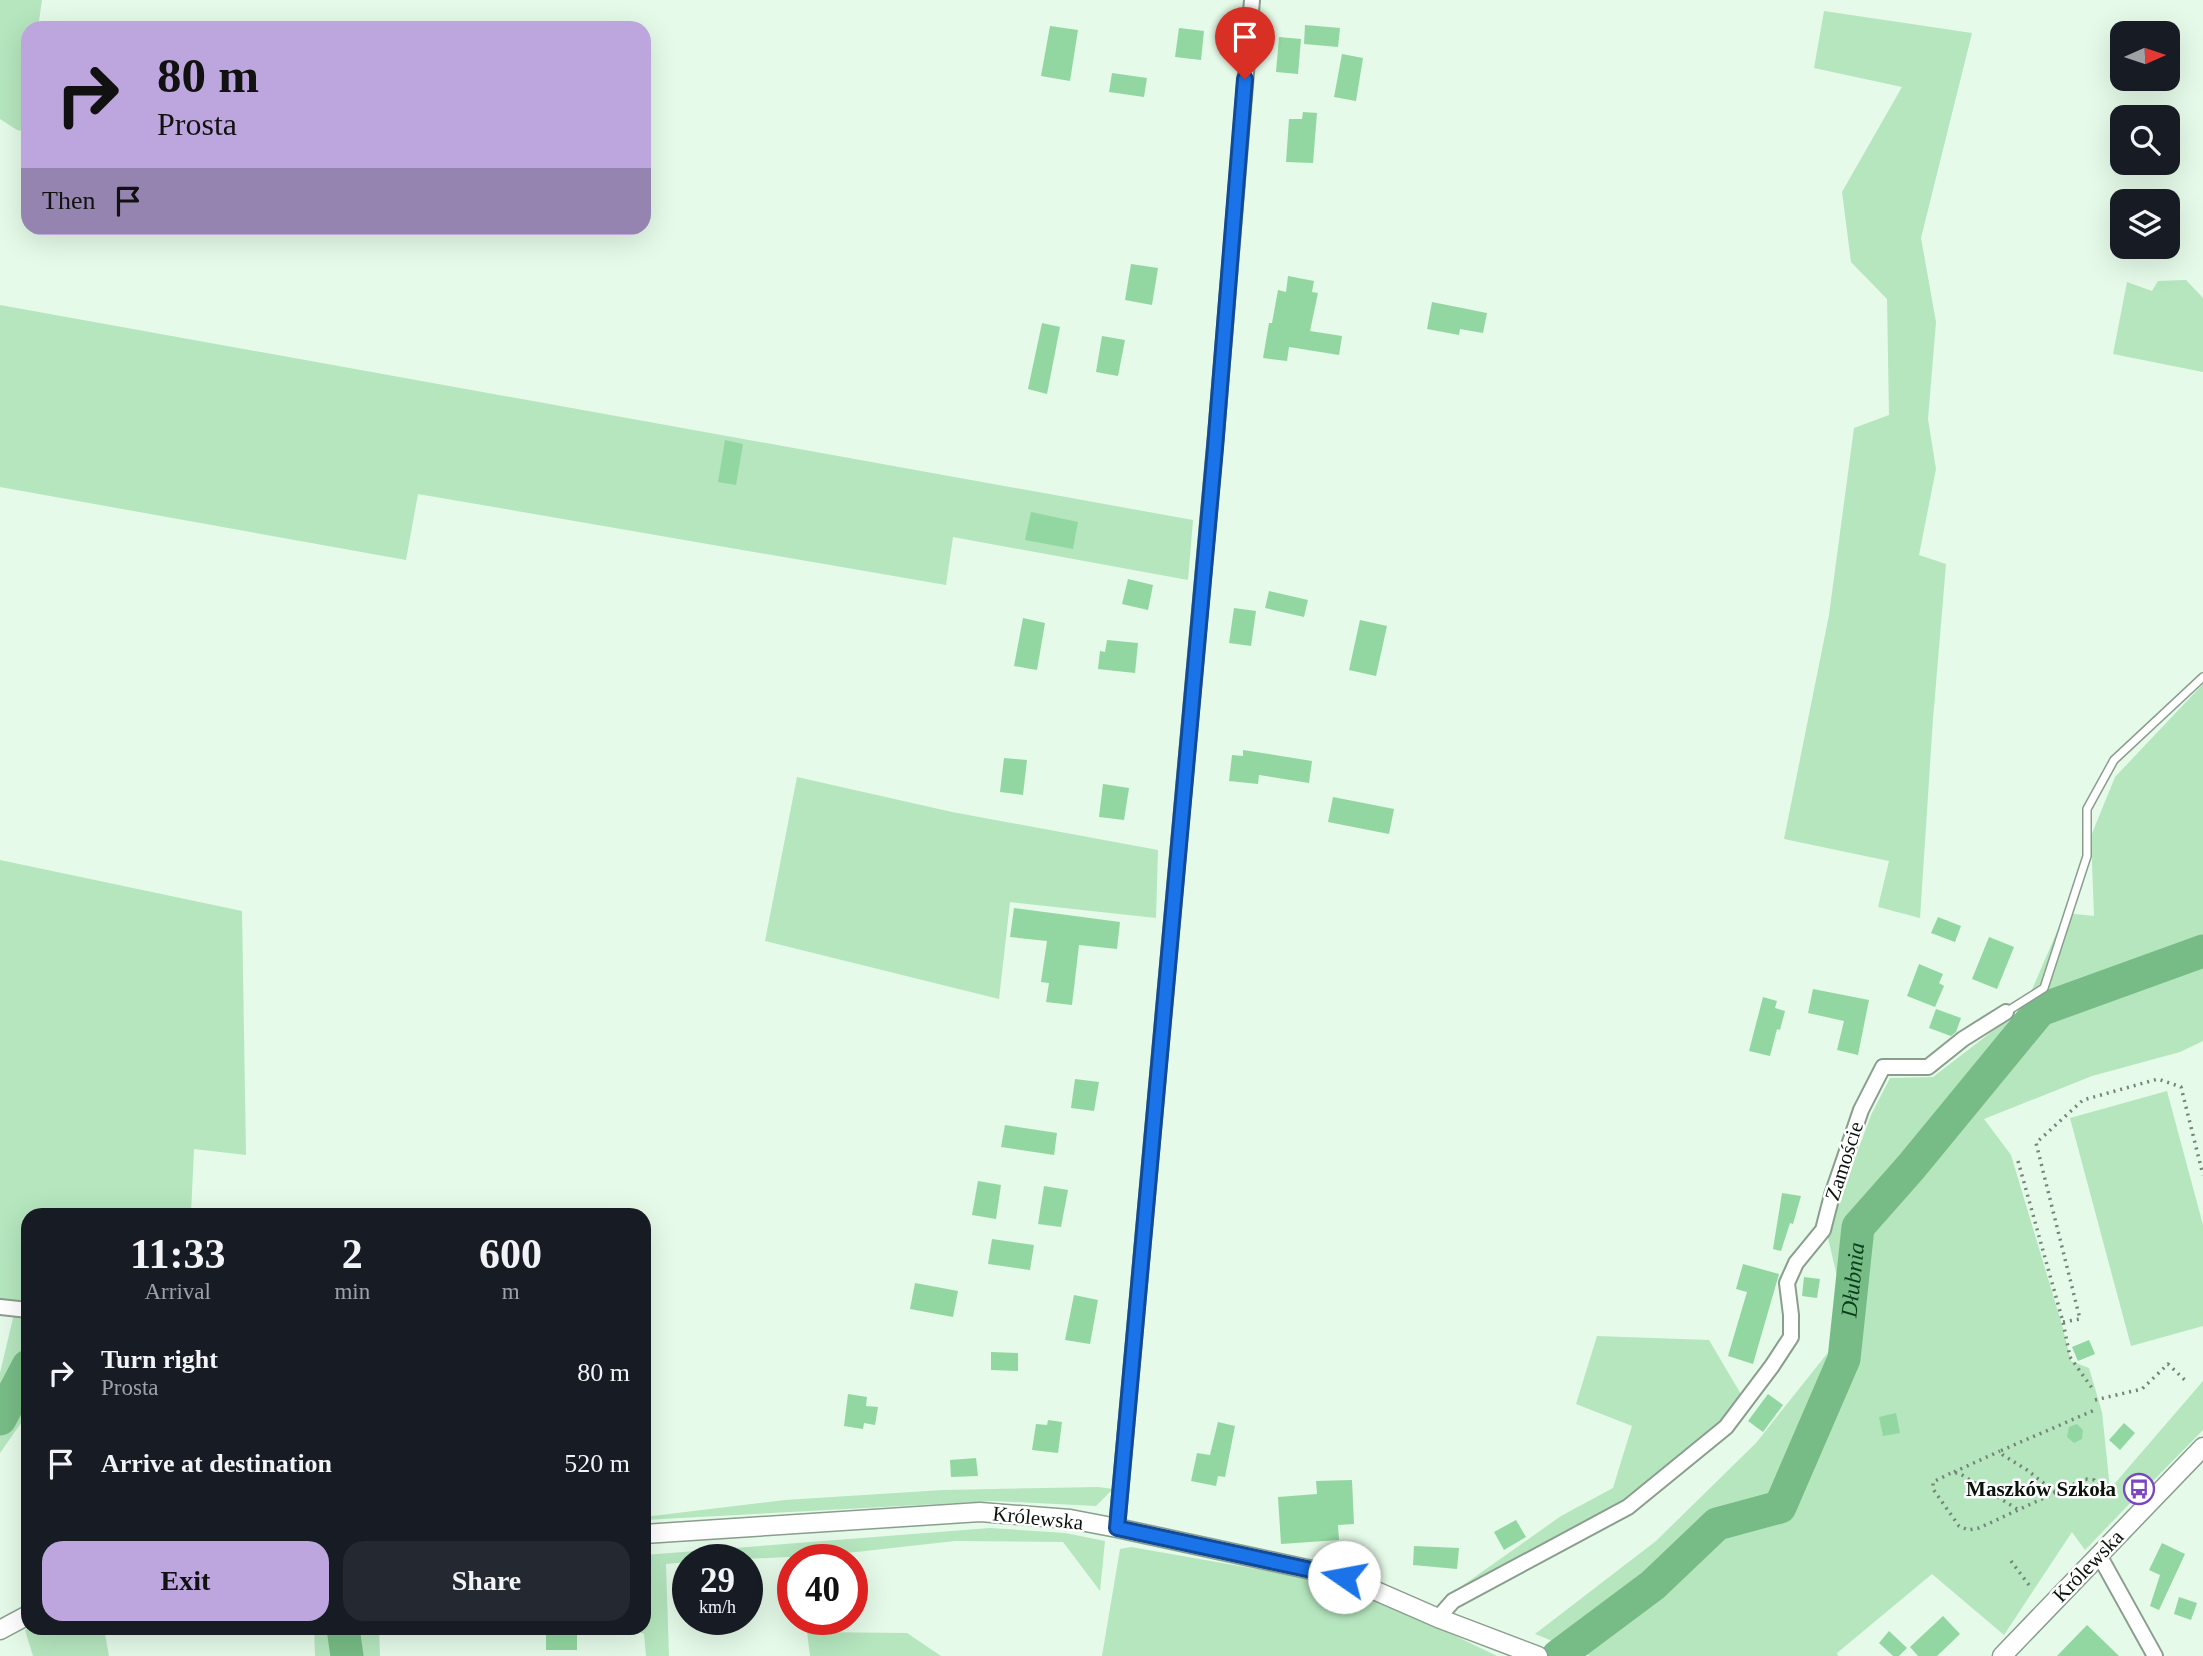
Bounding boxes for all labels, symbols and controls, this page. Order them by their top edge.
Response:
pin [1215,7,1275,79]
icon: arrive [1226,18,1264,56]
north arrow [2110,21,2180,91]
map controls [2110,21,2180,259]
text: 80 m [157,48,259,103]
icon: right [42,49,133,140]
button: search [2110,105,2180,175]
text: Prosta [157,106,237,142]
icon: arrive [109,182,147,220]
text: Then [42,186,95,215]
button: layers [2110,189,2180,259]
street label: Zamoście [1820,1118,1868,1204]
text: 11:33 [130,1231,226,1277]
text: 2 [342,1231,363,1277]
text: 600 [479,1231,542,1277]
water label: Dłubnia [1836,1241,1869,1320]
text: Arrival [145,1279,211,1304]
text: min [334,1279,370,1304]
text: m [502,1279,520,1304]
text: Turn right [101,1345,218,1374]
icon: right [42,1354,80,1392]
text: 80 m [577,1358,630,1387]
text: Prosta [101,1375,159,1400]
icon: arrive [42,1445,80,1483]
text: Arrive at destination [101,1449,332,1478]
text: 520 m [564,1449,630,1478]
bus stop icon: Maszków Szkoła [2122,1472,2156,1506]
place label: Maszków Szkoła [1966,1477,2116,1501]
street label: Królewska [992,1501,1085,1535]
street label: Królewska [2048,1524,2129,1607]
position arrow [1307,1540,1381,1614]
button: Exit [42,1541,329,1621]
button: Share [343,1541,630,1621]
speed limit sign: 40 [777,1544,868,1635]
text: 29 [700,1561,735,1600]
text: km/h [699,1597,736,1617]

